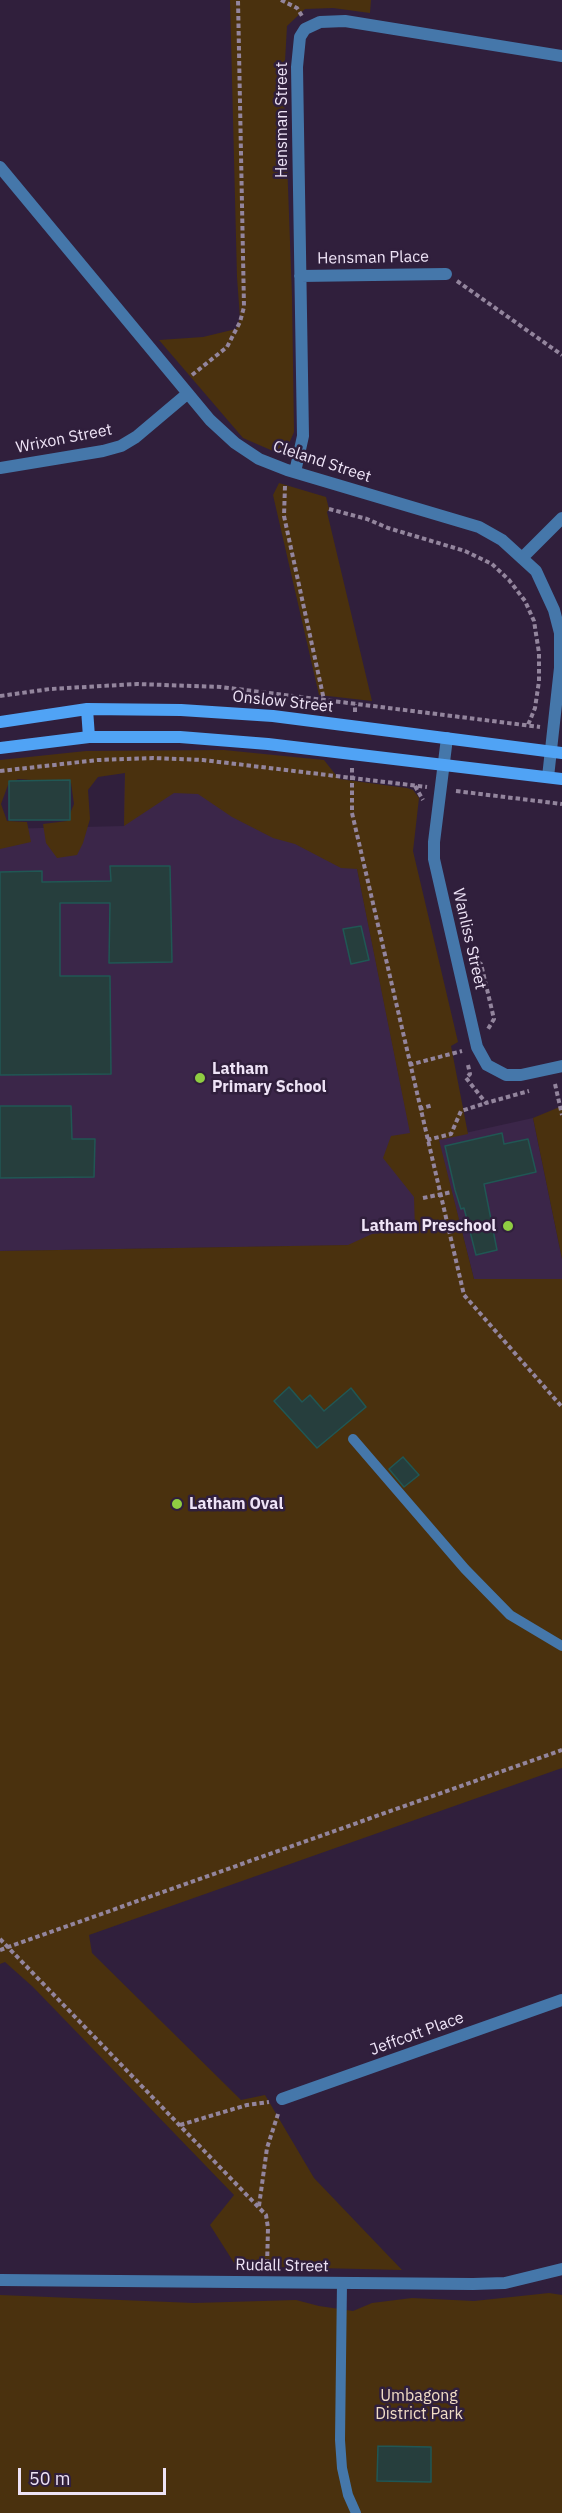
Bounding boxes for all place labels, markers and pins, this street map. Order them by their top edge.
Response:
place label: Latham Primary School [212,1059,326,1097]
marker: Latham Primary School [193,1071,207,1085]
place label: Latham Preschool [361,1216,496,1236]
marker: Latham Preschool [501,1219,515,1233]
place label: Latham Oval [189,1494,283,1514]
marker: Latham Oval [170,1497,184,1511]

